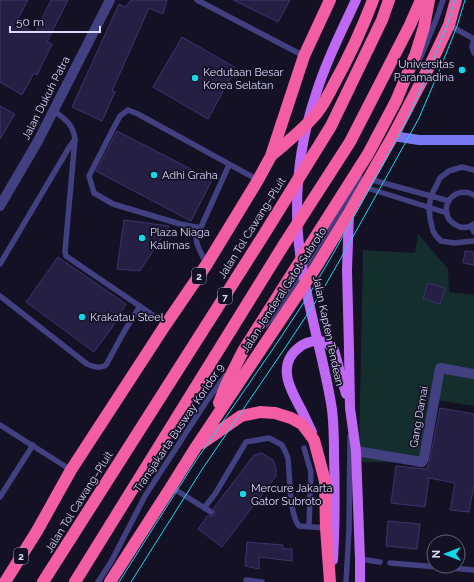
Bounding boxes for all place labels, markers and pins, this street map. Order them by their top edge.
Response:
place label: Universitas Paramadina [394,58,454,84]
marker: Universitas Paramadina [457,65,467,75]
place label: Kedutaan Besar Korea Selatan [203,66,284,92]
marker: Kedutaan Besar Korea Selatan [190,73,200,83]
place label: Adhi Graha [162,169,218,182]
marker: Adhi Graha [149,170,159,180]
place label: Plaza Niaga Kalimas [150,226,210,252]
marker: Plaza Niaga Kalimas [137,233,147,243]
place label: Krakatau Steel [90,311,164,324]
marker: Krakatau Steel [77,312,87,322]
place label: Mercure Jakarta Gator Subroto [251,482,332,508]
marker: Mercure Jakarta Gator Subroto [238,489,248,499]

